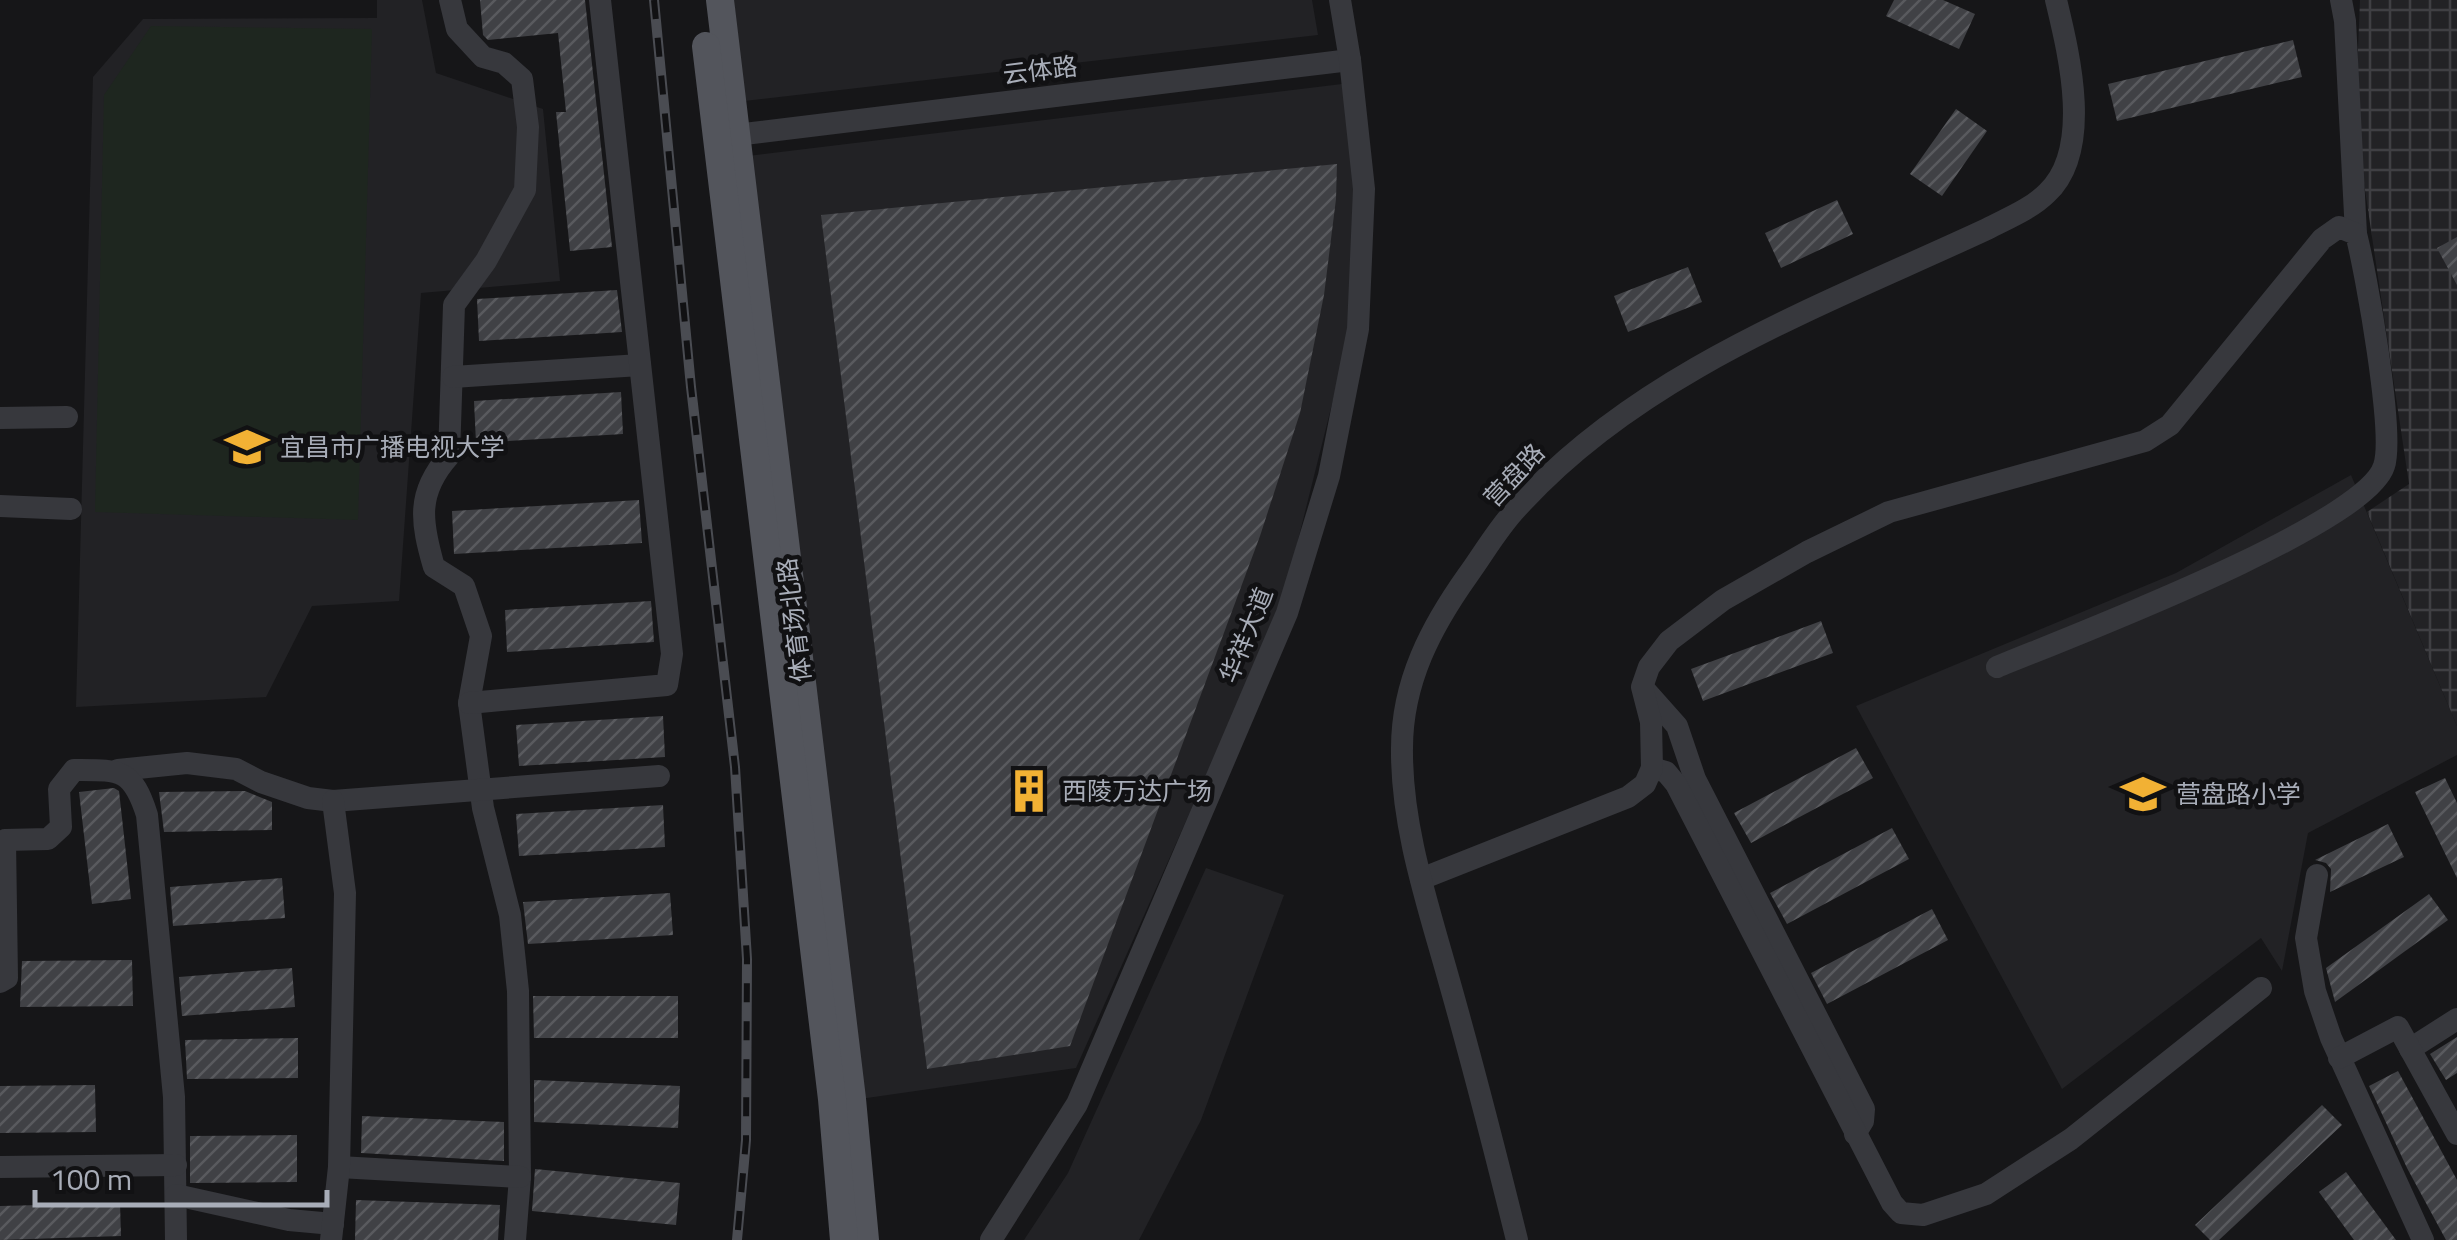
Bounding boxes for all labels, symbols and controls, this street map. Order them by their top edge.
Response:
street label: 云体路 [1000,47,1080,93]
school or university icon: 宜昌市广播电视大学 [223,423,271,471]
place label: 宜昌市广播电视大学 [280,428,505,466]
street label: 营盘路 [1475,435,1553,515]
street label: 体育场北路 [768,556,820,684]
street label: 华祥大道 [1210,582,1282,688]
building icon: 西陵万达广场 [1005,767,1053,815]
school or university icon: 营盘路小学 [2119,770,2167,818]
place label: 西陵万达广场 [1062,772,1212,810]
place label: 营盘路小学 [2176,775,2301,813]
scale bar [35,1145,328,1207]
text: 100 m [50,1156,132,1202]

